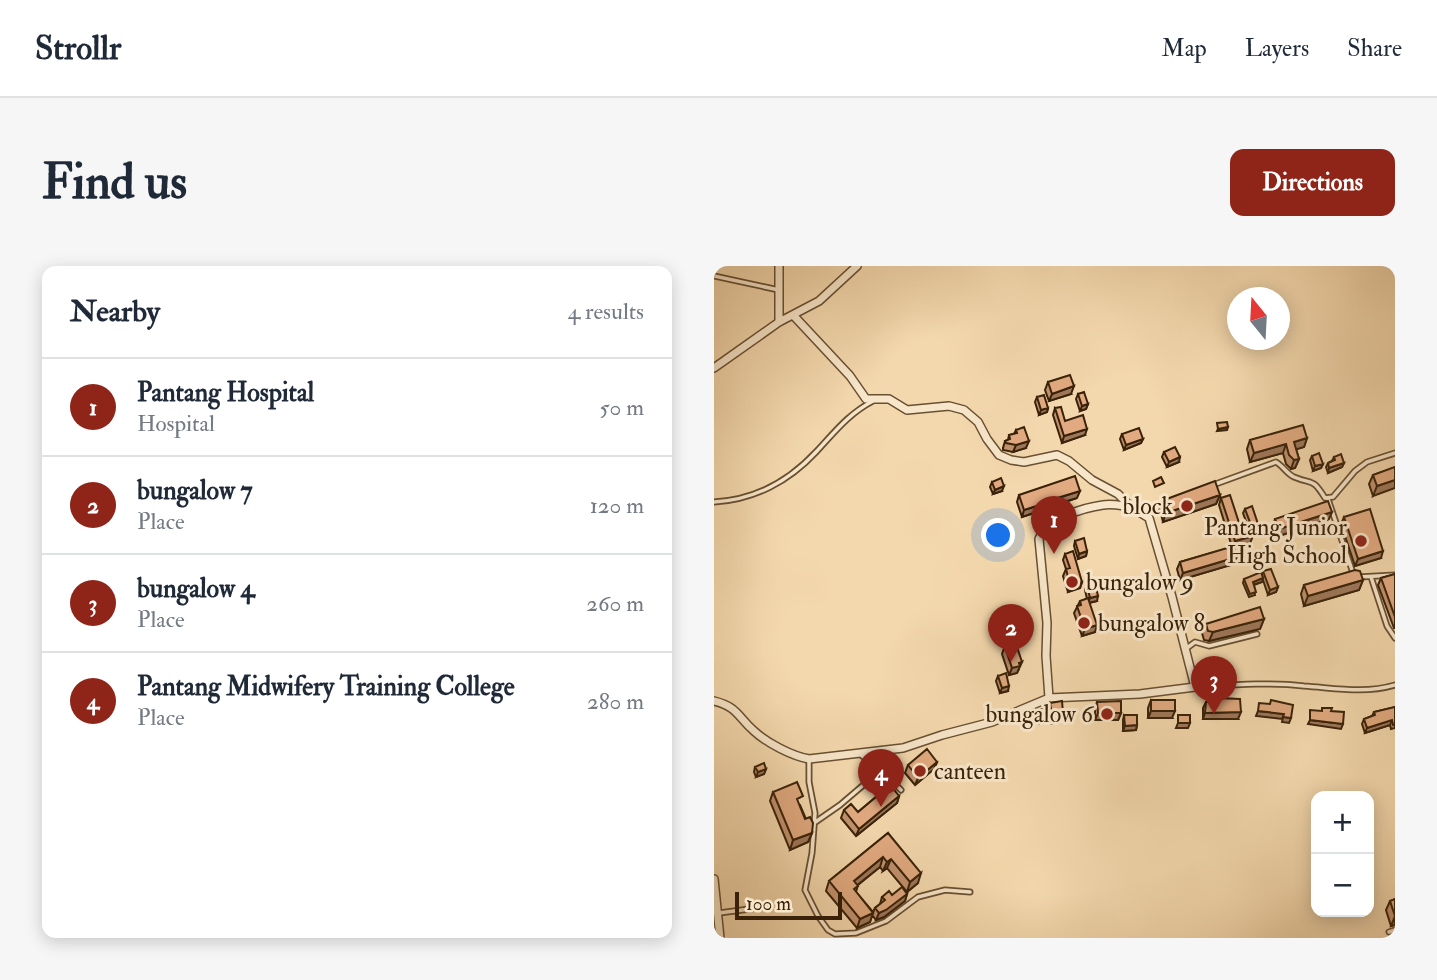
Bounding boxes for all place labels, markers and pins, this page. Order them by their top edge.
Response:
place label: block [1123,491,1174,522]
pin: 1 [1031,496,1077,554]
marker: block [1179,498,1195,514]
place label: Pantang Junior High School [1204,512,1347,571]
marker: Pantang Junior High School [1353,533,1369,549]
place label: bungalow 9 [1086,567,1194,598]
marker: bungalow 9 [1064,574,1080,590]
pin: 2 [988,604,1034,662]
place label: bungalow 8 [1098,608,1205,639]
marker: bungalow 8 [1076,615,1092,631]
pin: 3 [1191,656,1237,714]
place label: bungalow 6 [985,699,1095,730]
marker: bungalow 6 [1099,706,1115,722]
pin: 4 [858,749,904,807]
place label: canteen [934,756,1006,787]
marker: canteen [912,763,928,779]

